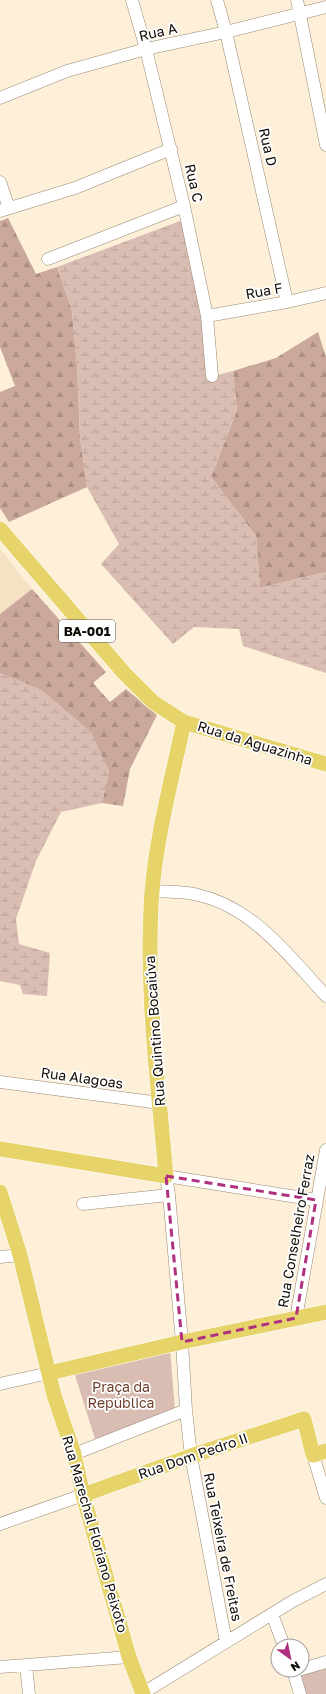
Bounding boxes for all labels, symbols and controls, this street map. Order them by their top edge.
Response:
street label: Rua A [137,19,179,44]
street label: Rua D [256,126,281,168]
street label: Rua C [182,162,207,204]
street label: Rua F [244,279,284,302]
road number: BA-001 [59,620,115,642]
street label: Rua da Aguazinha [196,717,315,768]
street label: Rua Quintino Bocaiúva [141,955,168,1107]
street label: Rua Alagoas [40,1063,124,1092]
street label: Rua Conselheiro Ferraz [274,1153,317,1309]
park label: Praça da Republica [88,1378,154,1411]
street label: Rua Dom Pedro II [136,1429,250,1482]
street label: Rua Marechal Floriano Peixoto [59,1433,132,1634]
street label: Rua Teixeira de Freitas [201,1471,246,1623]
north arrow [270,1638,310,1678]
text: N [289,1659,303,1675]

